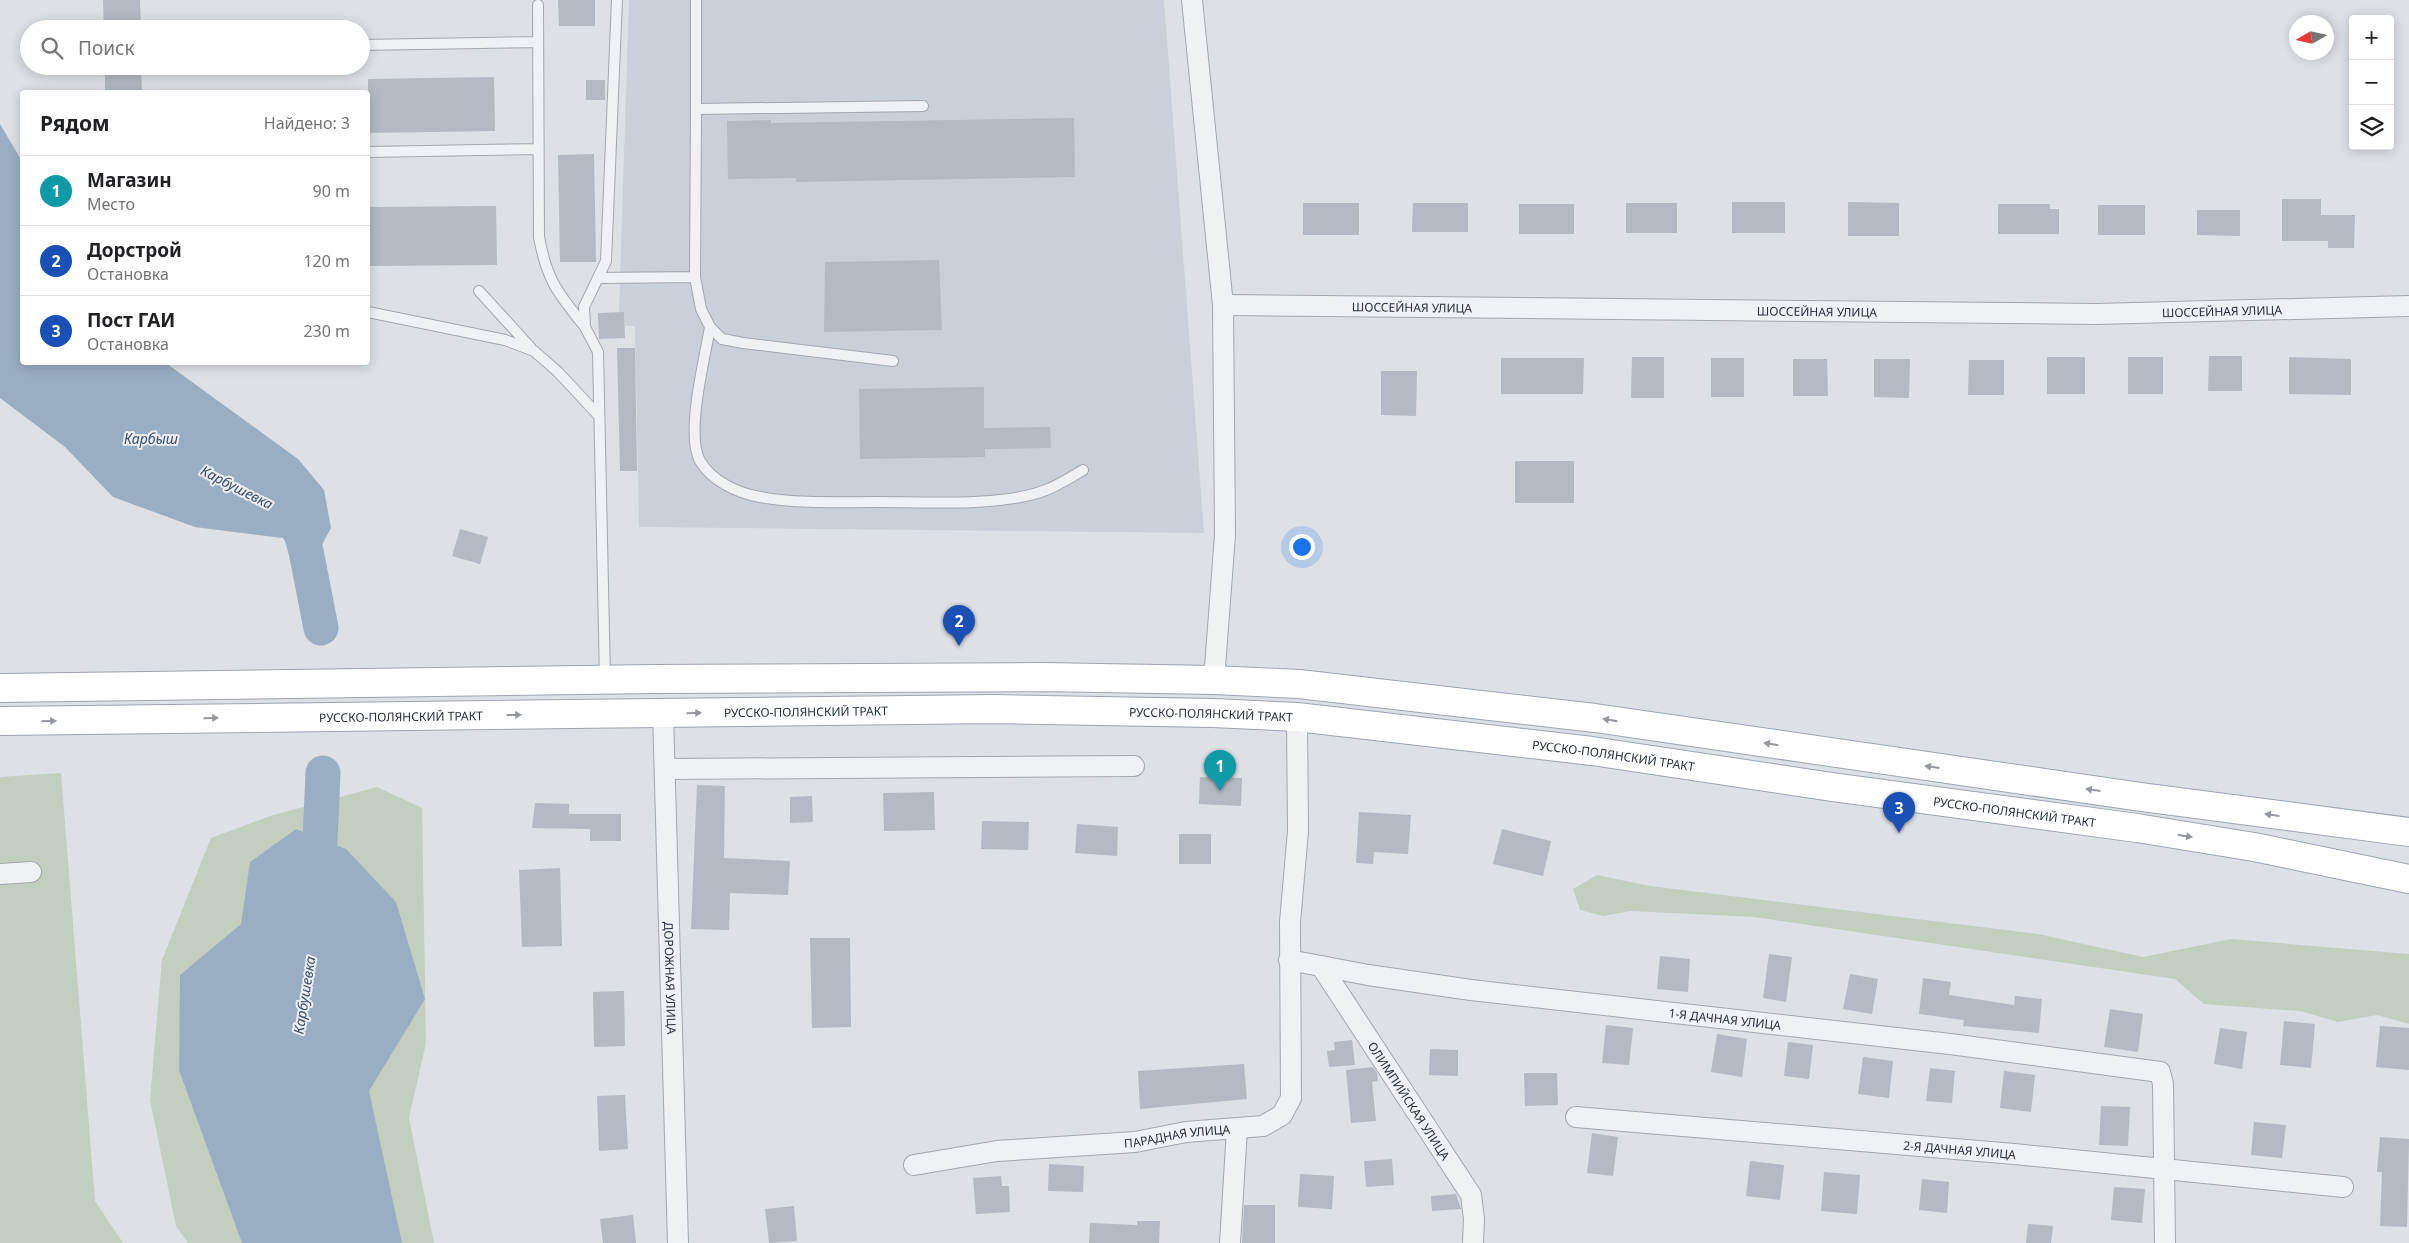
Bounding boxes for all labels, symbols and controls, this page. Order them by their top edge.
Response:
north arrow [2289,15,2334,60]
map controls [2349,15,2394,150]
button: + [2349,15,2394,60]
search box [20,20,370,75]
icon: search [38,34,66,62]
text: Поиск [78,35,134,61]
button: − [2349,60,2394,105]
button: layers [2349,105,2394,150]
text: Рядом [40,109,110,137]
text: Найдено: 3 [264,112,350,134]
text: Магазин [87,167,172,193]
text: 1 [51,180,61,202]
text: 90 m [313,180,350,202]
text: Место [87,193,135,215]
text: Дорстрой [87,237,182,263]
text: 2 [51,250,61,272]
text: 120 m [303,250,350,272]
text: Остановка [87,263,169,285]
street label: ШОССЕЙНАЯ УЛИЦА [1352,298,1472,316]
street label: ШОССЕЙНАЯ УЛИЦА [2162,301,2283,321]
street label: ШОССЕЙНАЯ УЛИЦА [1757,302,1877,320]
text: Пост ГАИ [87,307,175,333]
text: 3 [51,320,61,342]
text: 230 m [303,320,350,342]
text: Остановка [87,333,169,355]
water label: Карбыш [124,429,178,448]
water label: Карбушевка [198,461,276,513]
your location [1289,534,1315,560]
pin: 2 [943,605,975,646]
street label: РУССКО-ПОЛЯНСКИЙ ТРАКТ [724,702,888,721]
street label: РУССКО-ПОЛЯНСКИЙ ТРАКТ [1129,703,1293,725]
street label: РУССКО-ПОЛЯНСКИЙ ТРАКТ [319,707,483,726]
one-way arrow [686,709,702,717]
one-way arrow [506,711,522,719]
one-way arrow [203,714,219,722]
one-way arrow [1602,716,1618,724]
one-way arrow [41,717,57,725]
street label: РУССКО-ПОЛЯНСКИЙ ТРАКТ [1531,736,1696,775]
one-way arrow [1763,740,1779,748]
pin: 1 [1204,750,1236,791]
one-way arrow [1923,763,1939,771]
one-way arrow [2084,786,2100,794]
pin: 3 [1883,792,1915,833]
street label: РУССКО-ПОЛЯНСКИЙ ТРАКТ [1932,792,2097,831]
one-way arrow [2264,811,2280,819]
one-way arrow [2178,832,2194,840]
street label: ДОРОЖНАЯ УЛИЦА [660,921,681,1035]
water label: Карбушевка [288,955,320,1035]
street label: 1-Я ДАЧНАЯ УЛИЦА [1668,1004,1782,1033]
street label: ОЛИМПИЙСКАЯ УЛИЦА [1364,1038,1454,1163]
street label: ПАРАДНАЯ УЛИЦА [1123,1120,1231,1151]
street label: 2-Я ДАЧНАЯ УЛИЦА [1903,1136,2017,1163]

